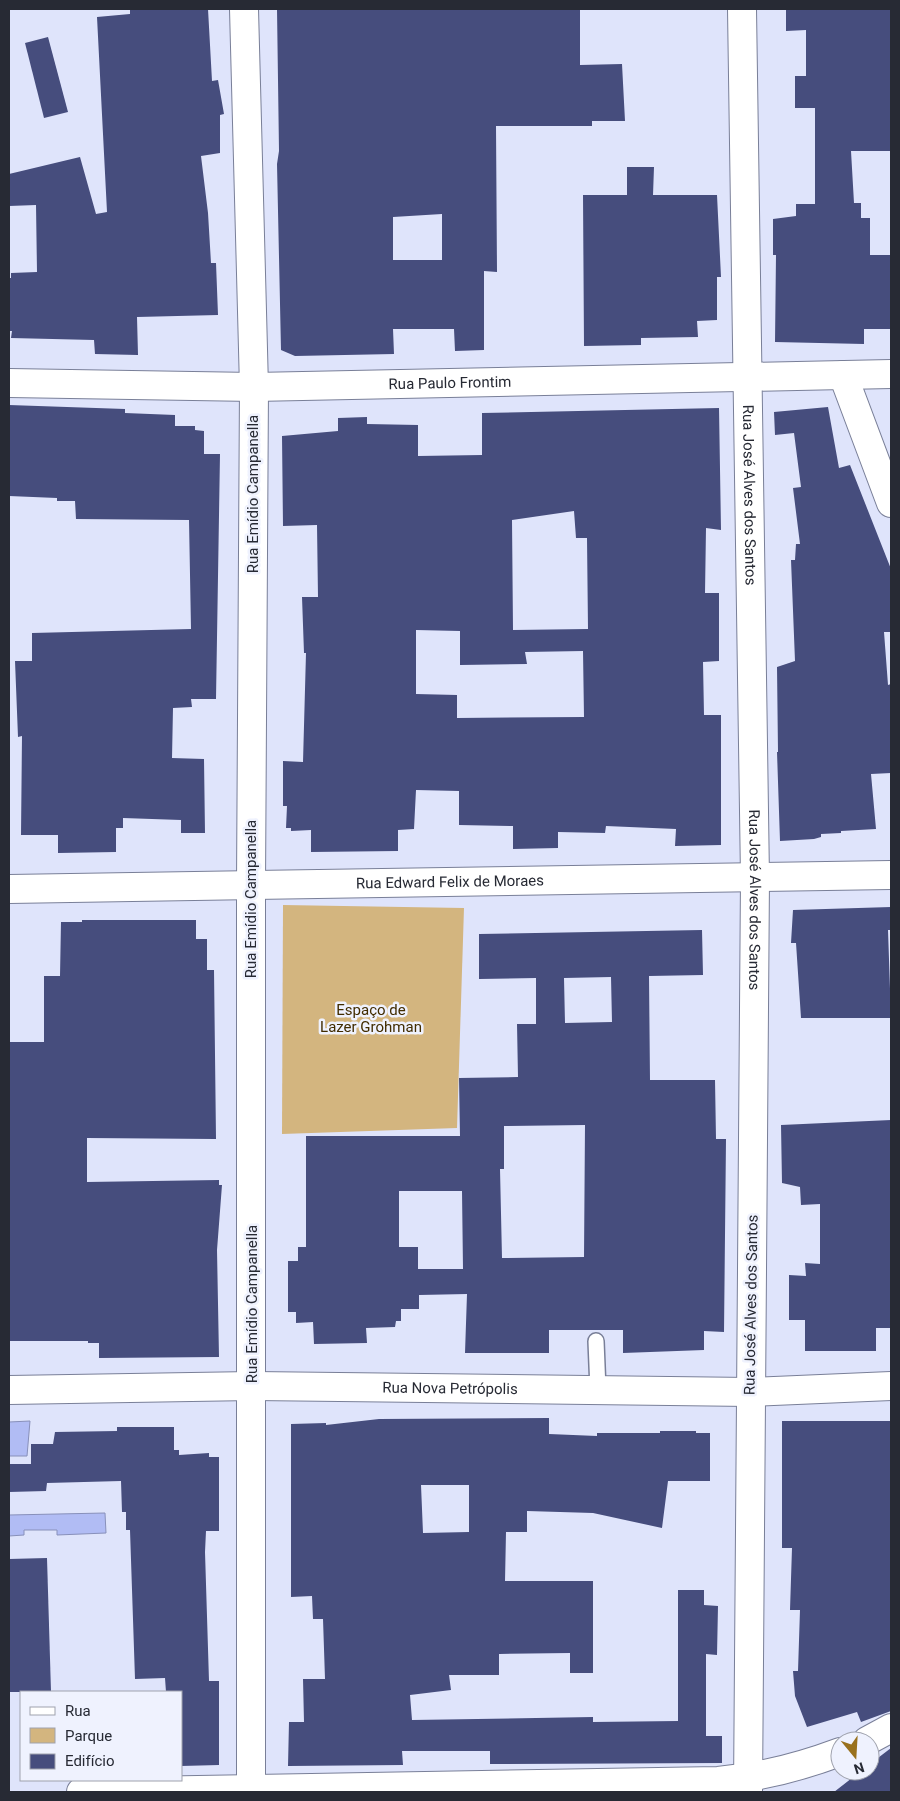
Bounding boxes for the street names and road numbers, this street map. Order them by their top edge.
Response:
street label: Rua Paulo Frontim [388,373,512,393]
street label: Rua José Alves dos Santos [739,404,760,585]
street label: Rua Emídio Campanella [244,415,262,573]
street label: Rua José Alves dos Santos [745,809,764,990]
street label: Rua Emídio Campanella [242,820,260,978]
street label: Rua Edward Felix de Moraes [356,872,544,892]
street label: Rua José Alves dos Santos [740,1215,762,1395]
street label: Rua Emídio Campanella [243,1225,261,1383]
street label: Rua Nova Petrópolis [382,1379,518,1398]

